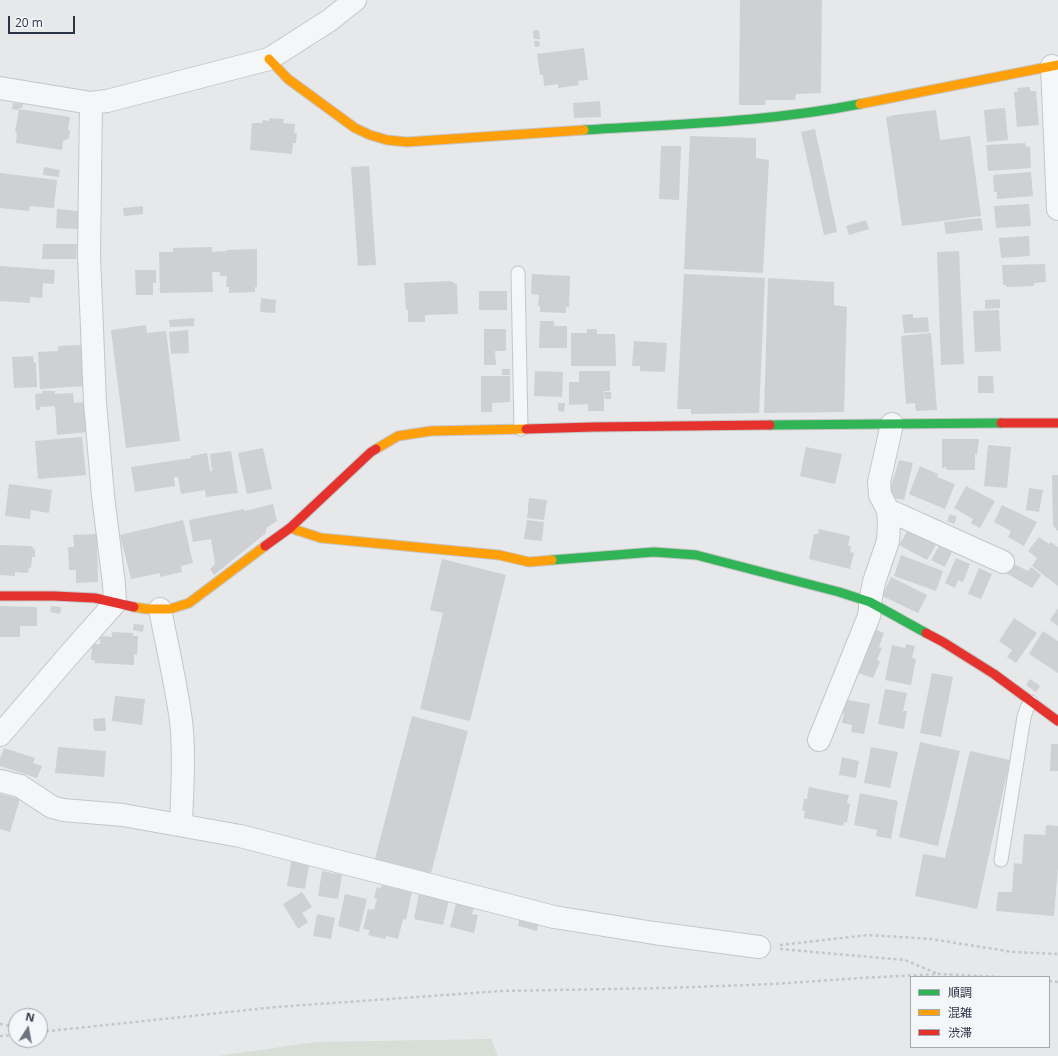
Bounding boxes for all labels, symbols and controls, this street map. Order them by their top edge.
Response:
scale bar [10,8,77,34]
text: 20 m [15,14,43,31]
legend [910,976,1050,1048]
text: 順調 [948,984,972,1001]
text: 混雑 [948,1004,972,1021]
north arrow [8,1008,48,1048]
text: N [24,1008,36,1025]
text: 渋滞 [948,1024,972,1041]

